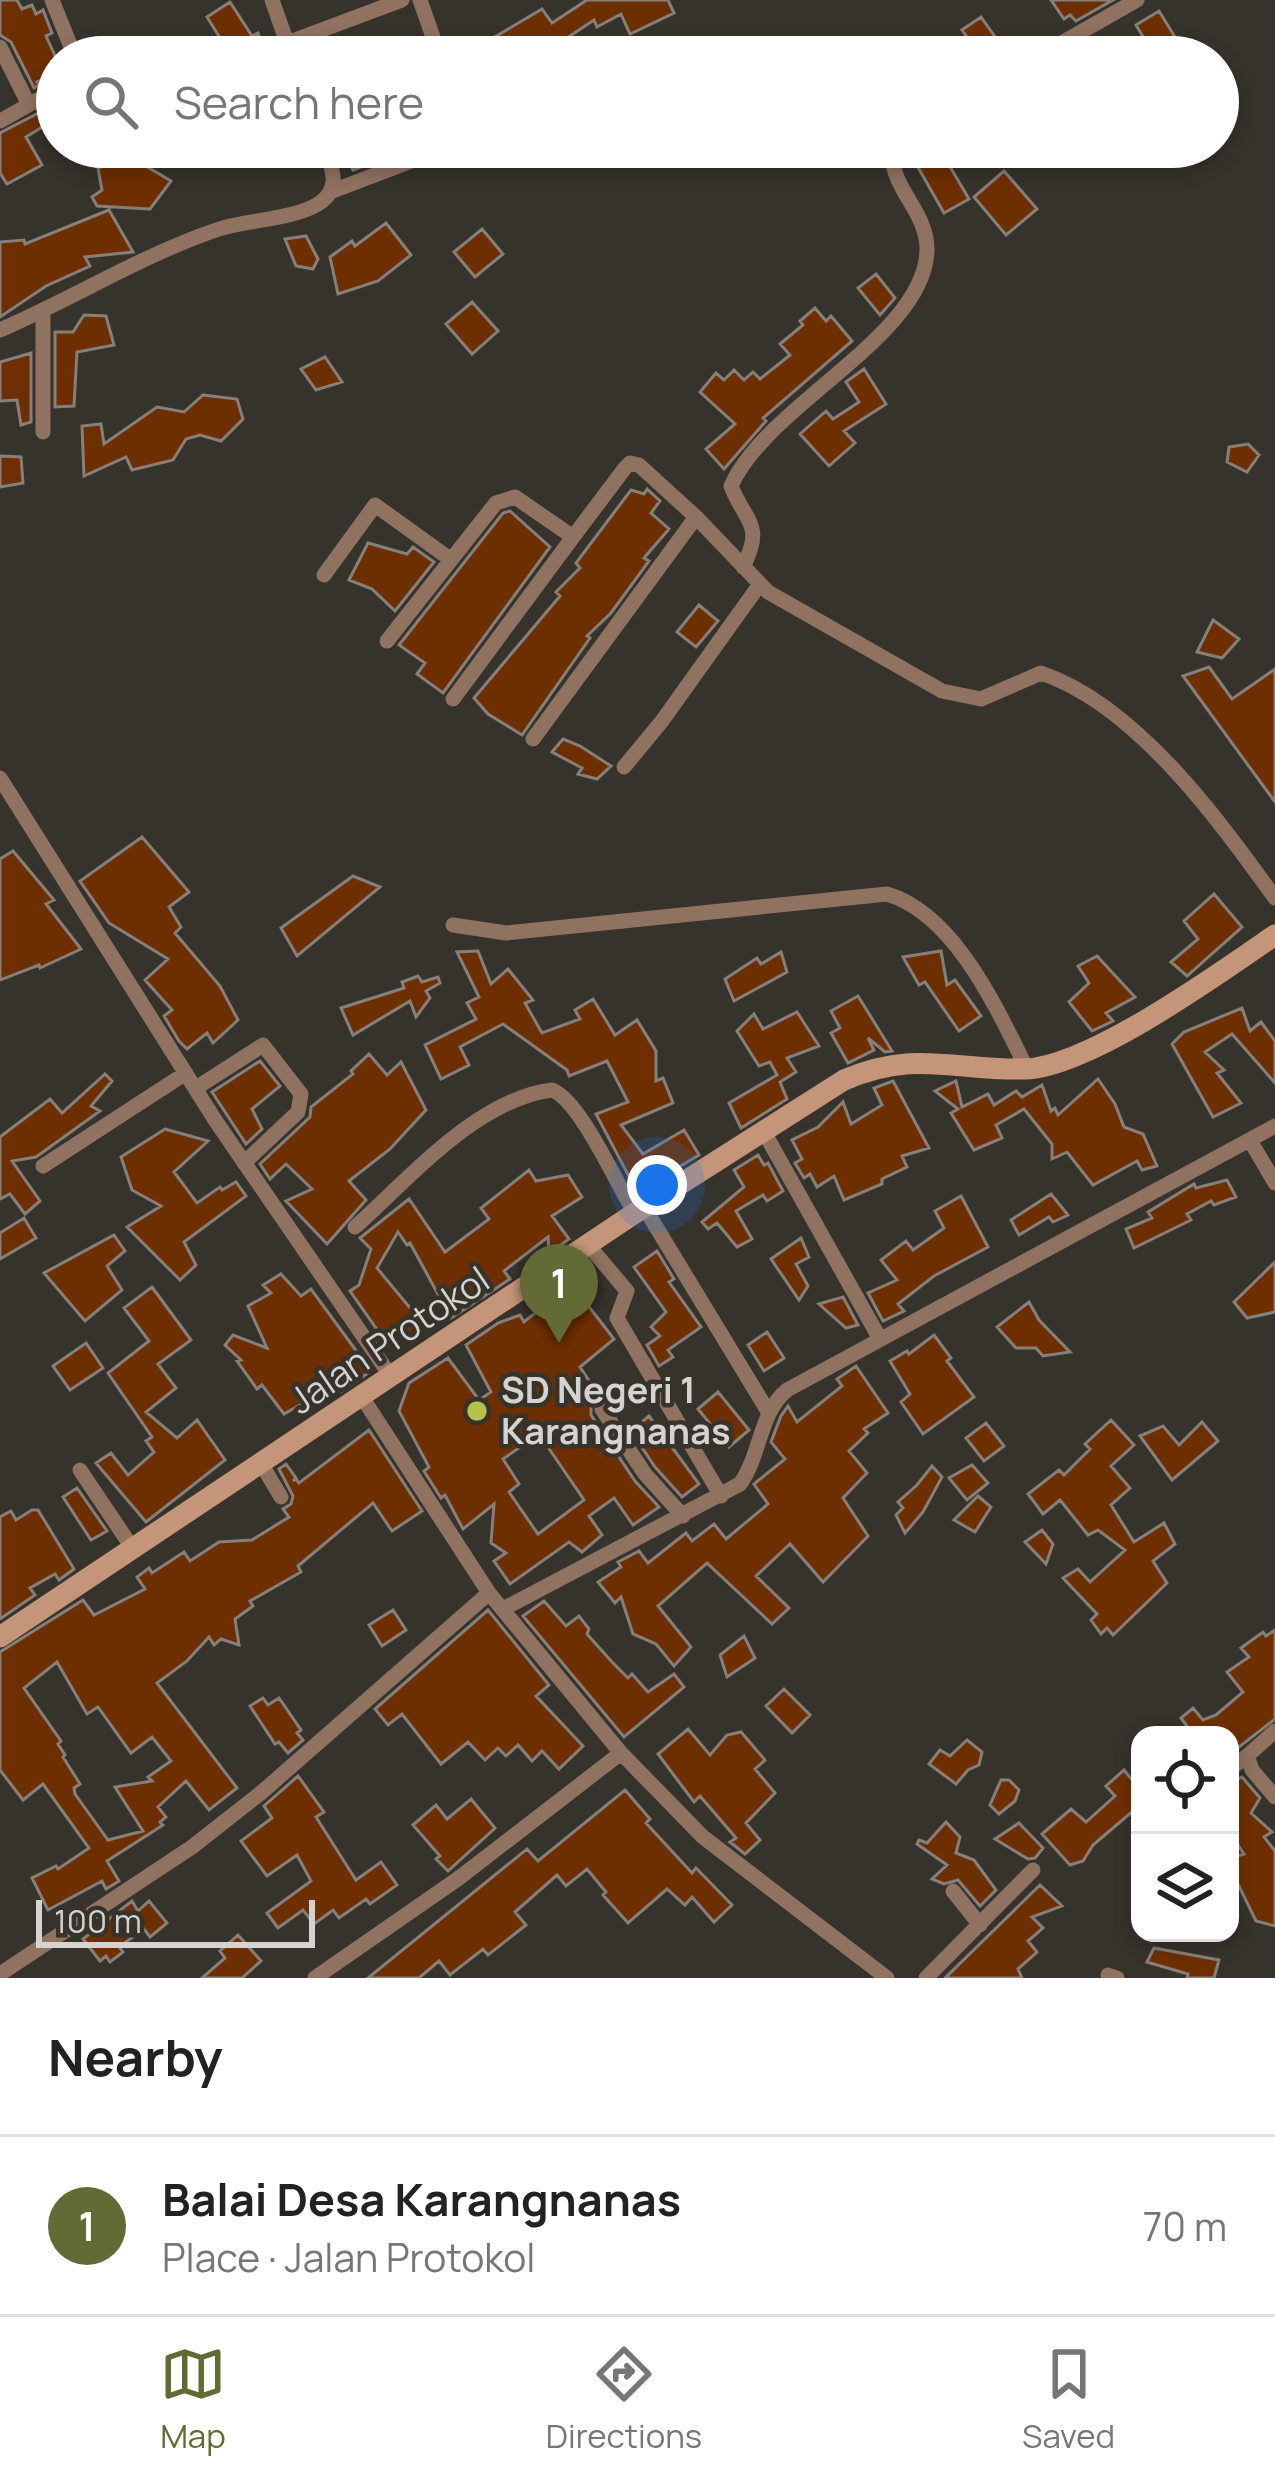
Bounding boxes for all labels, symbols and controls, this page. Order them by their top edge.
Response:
search box [36,36,1239,168]
icon: search [78,69,144,135]
text: Search here [174,71,424,133]
your location [627,1155,687,1215]
pin: 1 [520,1244,598,1343]
street label: Jalan Protokol [279,1255,498,1425]
place label: SD Negeri 1 Karangnanas [501,1365,730,1455]
marker: SD Negeri 1 Karangnanas [464,1398,490,1424]
map controls [1131,1726,1239,1942]
button: locate [1131,1726,1239,1834]
button: layers [1131,1834,1239,1942]
scale bar [36,1894,315,1947]
text: 100 m [54,1898,142,1943]
text: Nearby [48,2022,223,2091]
text: Balai Desa Karangnanas [162,2168,681,2230]
text: 1 [78,2199,96,2253]
text: 70 m [1143,2199,1227,2253]
text: Place · Jalan Protokol [162,2230,535,2284]
tab: Map [160,2341,226,2458]
tab: Directions [546,2341,702,2458]
tab: Saved [1022,2341,1115,2458]

